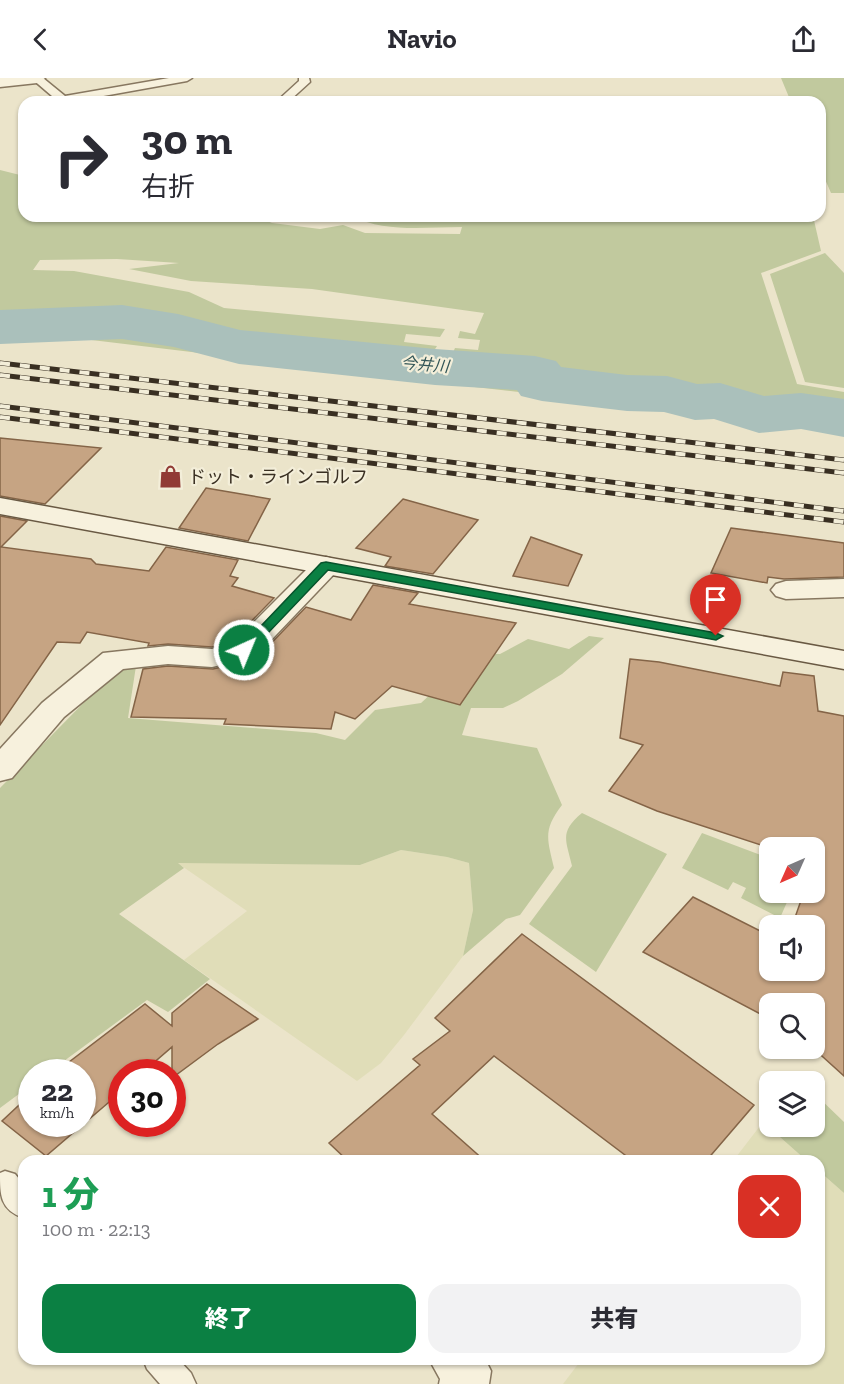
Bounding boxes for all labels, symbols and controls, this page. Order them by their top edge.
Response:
icon: back [24,23,57,56]
text: Navio [387,23,457,55]
icon: share [787,23,820,56]
text: 30 m [141,114,232,165]
icon: right [42,120,120,198]
text: 右折 [141,171,195,203]
water label: 今井川 [400,353,452,376]
shop icon: ドット・ラインゴルフ [157,464,183,490]
place label: ドット・ラインゴルフ [188,466,368,488]
pin [690,574,741,636]
icon: arrive [699,583,732,616]
position arrow [212,618,276,682]
north arrow [759,837,825,903]
map controls [759,837,825,1137]
button: sound [759,915,825,981]
button: search [759,993,825,1059]
speed limit sign: 30 [108,1059,186,1137]
button: layers [759,1071,825,1137]
text: 22 [41,1073,73,1109]
text: km/h [40,1104,74,1122]
text: 1 分 [42,1173,99,1216]
button: close [738,1175,801,1238]
text: 100 m · 22:13 [42,1217,151,1241]
button: 終了 [42,1284,416,1353]
button: 共有 [428,1284,801,1353]

